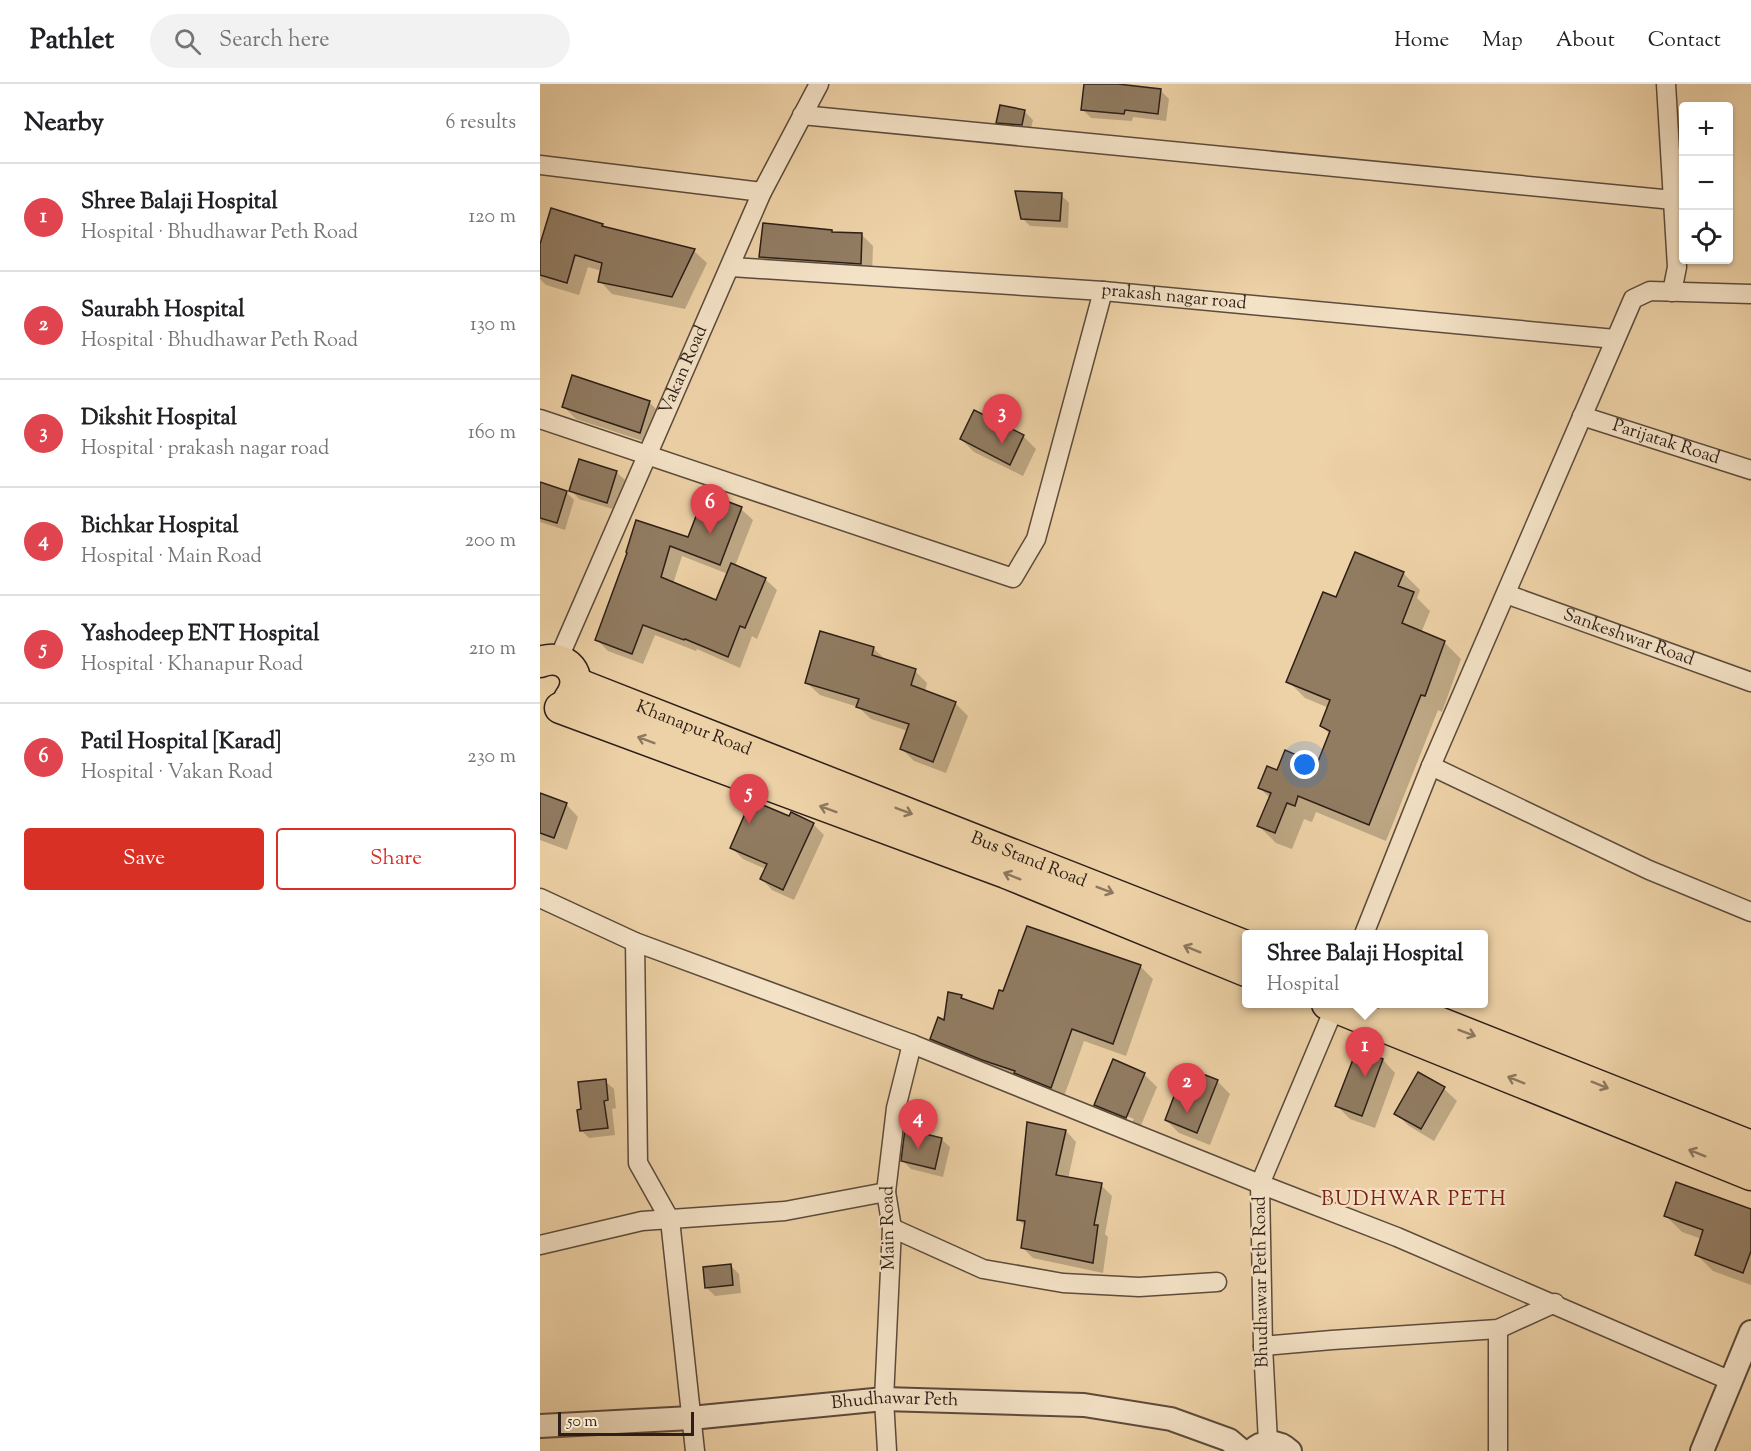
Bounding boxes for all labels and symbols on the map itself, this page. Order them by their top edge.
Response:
street label: prakash nagar road [1100,278,1248,317]
street label: Vakan Road [653,322,715,419]
pin: 3 [982,394,1022,444]
street label: Parijatak Road [1609,413,1723,472]
pin: 6 [690,484,730,534]
street label: Sankeshwar Road [1559,602,1697,673]
street label: Khanapur Road [632,695,755,763]
one-way arrow [637,734,656,745]
your location [1290,750,1319,779]
pin: 5 [730,774,768,824]
one-way arrow [820,802,838,813]
one-way arrow [894,807,912,818]
street label: Bus Stand Road [966,826,1090,895]
one-way arrow [1003,870,1021,881]
one-way arrow [1095,885,1113,896]
one-way arrow [1184,943,1202,954]
pin: 1 [1346,1028,1384,1077]
one-way arrow [1457,1028,1476,1039]
pin: 2 [1168,1064,1206,1113]
one-way arrow [1507,1074,1526,1085]
one-way arrow [1590,1080,1609,1091]
pin: 4 [898,1100,938,1149]
one-way arrow [1688,1147,1707,1158]
street label: Main Road [875,1185,903,1271]
district label: BUDHWAR PETH [1321,1186,1507,1215]
street label: Bhudhawar Peth Road [1248,1196,1276,1368]
street label: Bhudhawar Peth [830,1386,959,1417]
scale bar [558,1409,694,1436]

